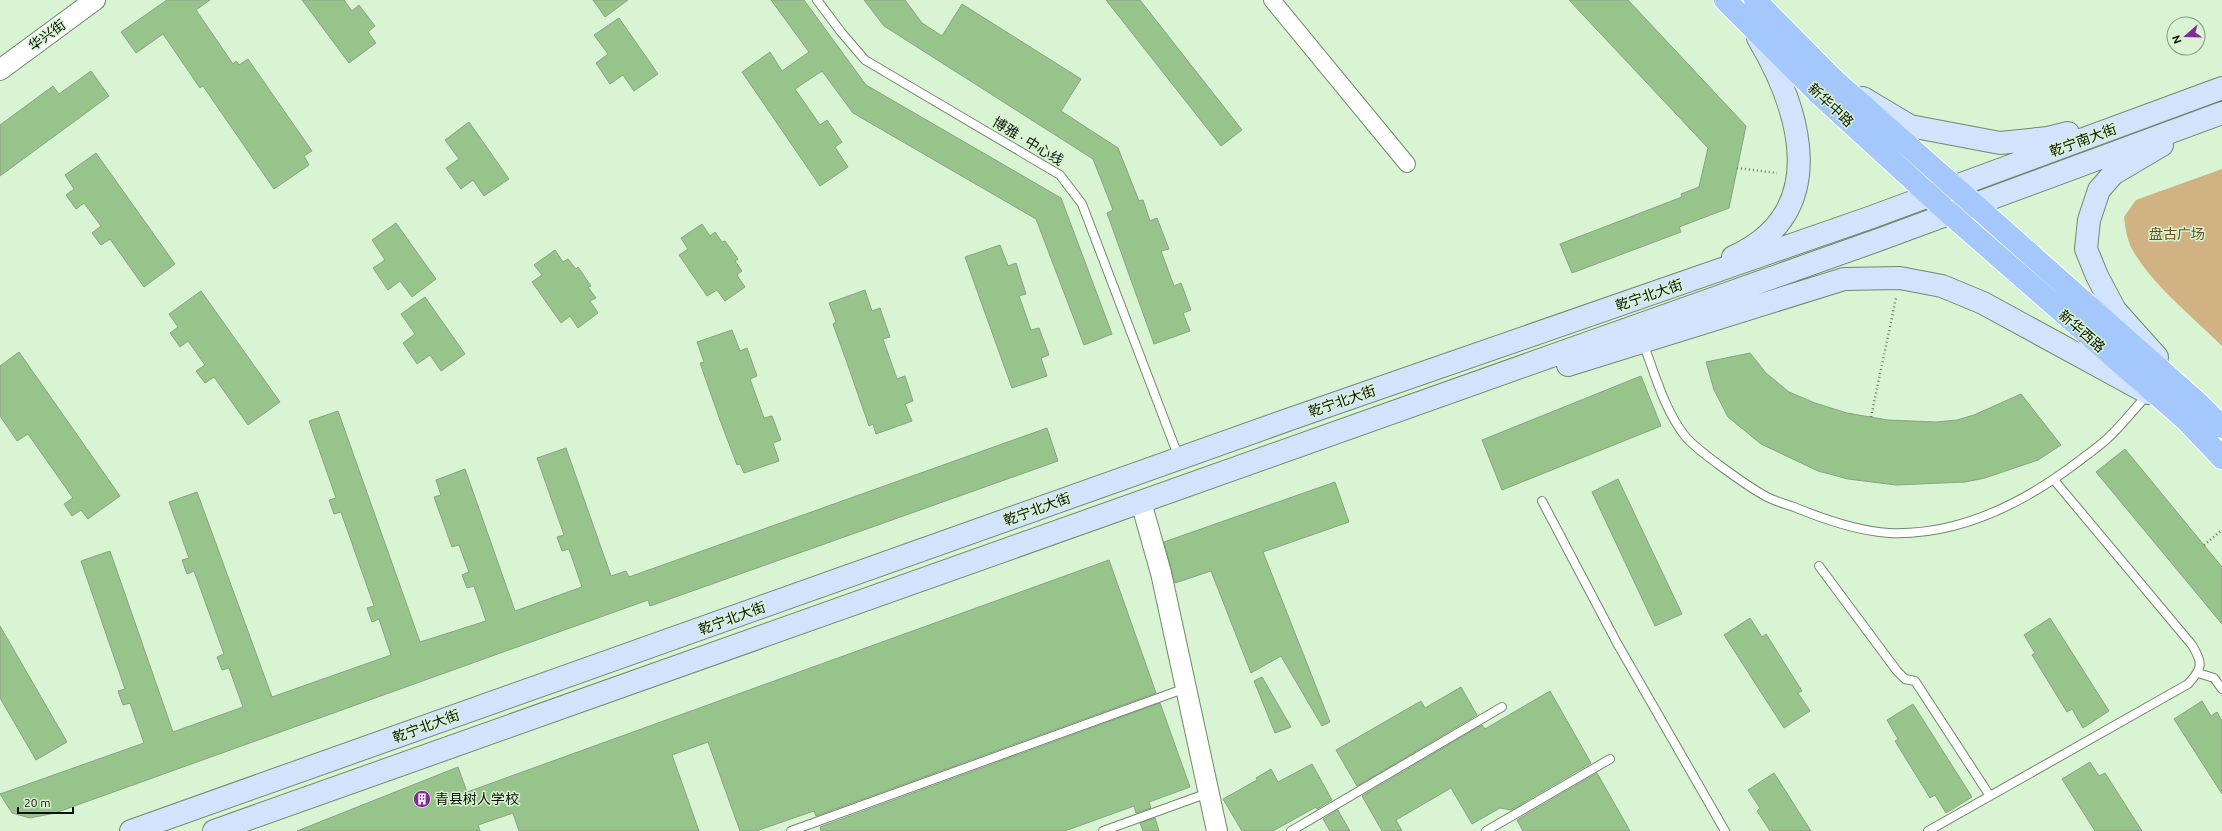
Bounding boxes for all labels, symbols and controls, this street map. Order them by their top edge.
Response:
street label: 华兴街 [25,16,69,54]
north arrow [2166,16,2206,56]
text: N [2170,34,2184,45]
street label: 新华中路 [1805,80,1857,130]
street label: 博雅 · 中心线 [990,114,1066,168]
street label: 乾宁南大街 [2047,121,2119,159]
park label: 盘古广场 [2149,226,2205,242]
street label: 乾宁北大街 [1613,276,1685,314]
street label: 新华西路 [2056,307,2108,355]
street label: 乾宁北大街 [1306,382,1378,420]
street label: 乾宁北大街 [1001,490,1073,528]
street label: 乾宁北大街 [696,599,768,637]
street label: 乾宁北大街 [390,707,462,745]
scale bar [18,789,73,815]
building icon: 青县树人学校 [412,789,432,809]
place label: 青县树人学校 [435,791,519,807]
text: 20 m [24,796,51,809]

